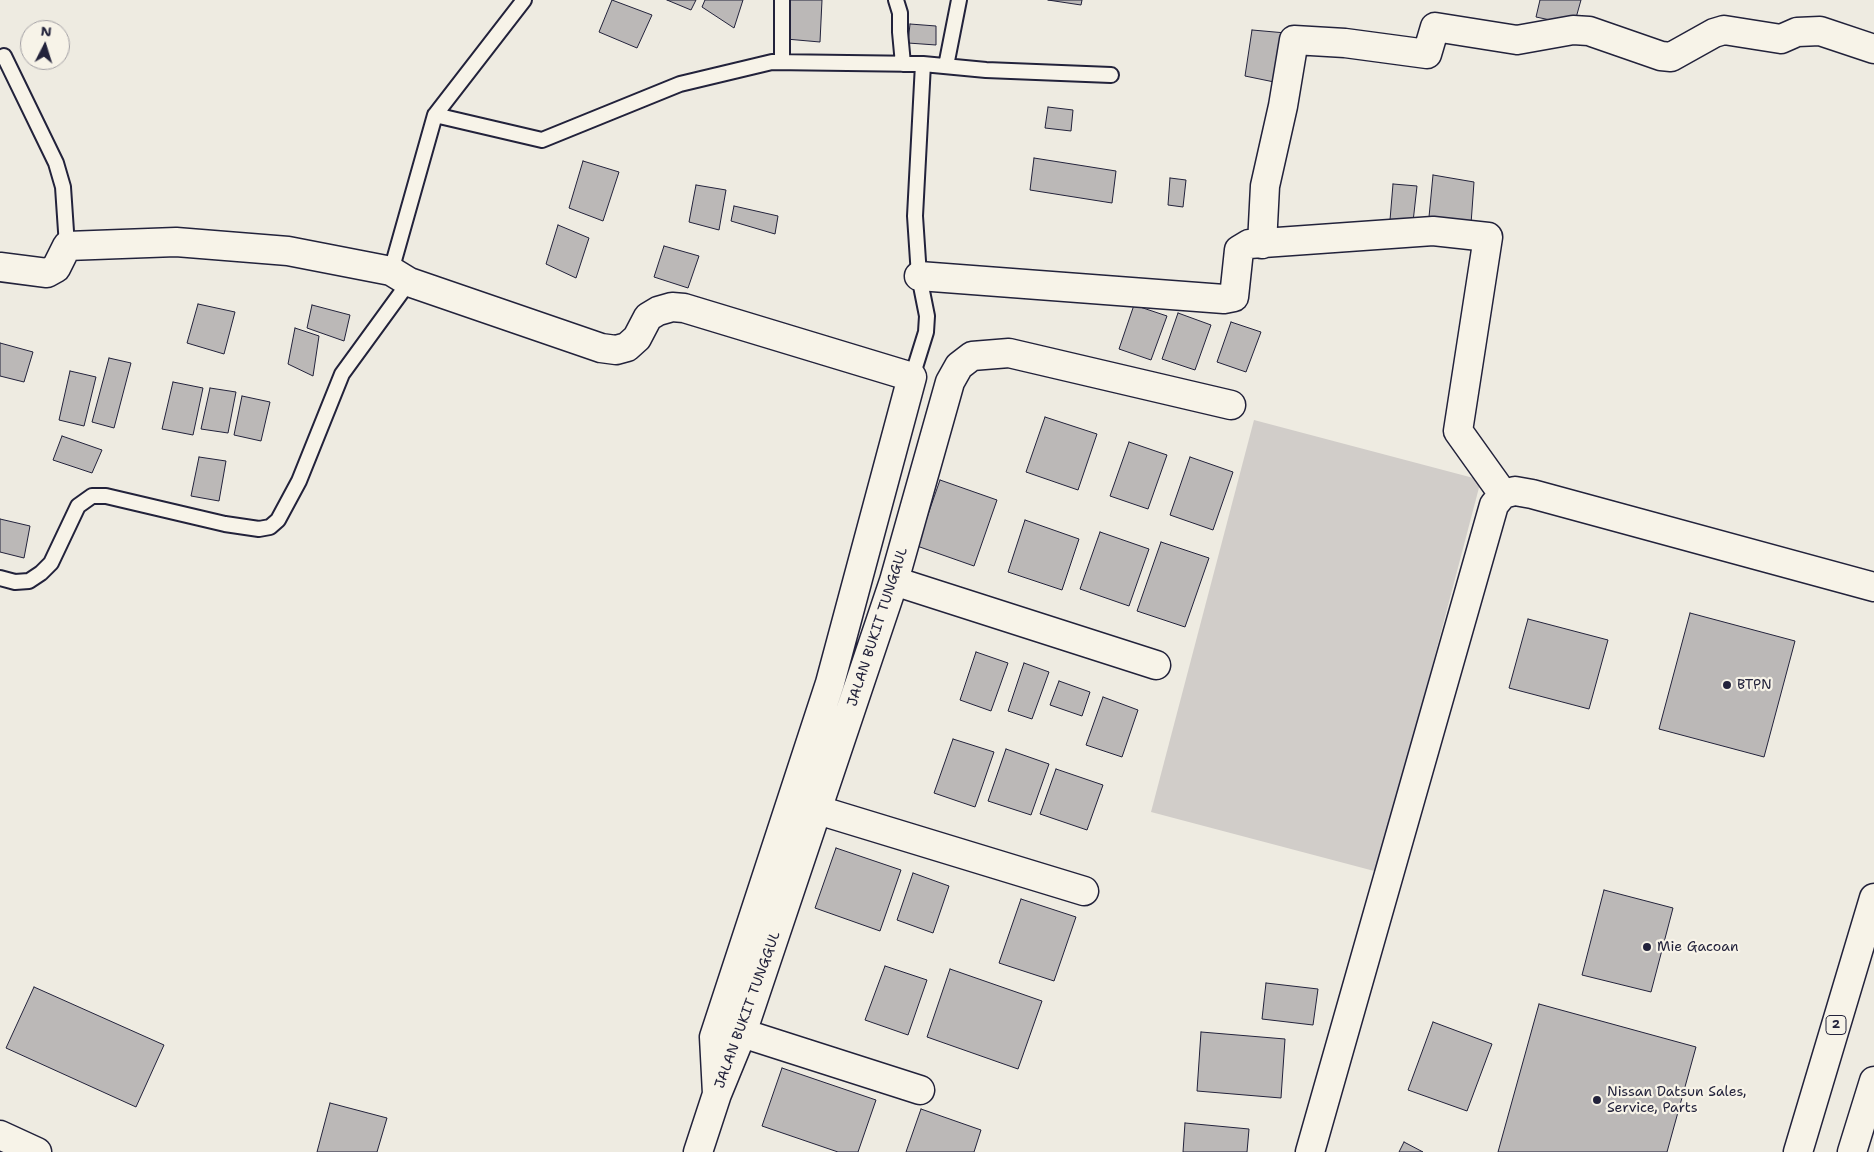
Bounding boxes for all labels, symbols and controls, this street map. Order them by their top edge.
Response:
north arrow [20,20,70,70]
text: N [40,22,53,41]
street label: JALAN BUKIT TUNGGUL [844,545,912,709]
place label: BTPN [1737,677,1772,693]
marker: BTPN [1721,679,1733,691]
street label: JALAN BUKIT TUNGGUL [712,929,784,1091]
place label: Mie Gacoan [1657,939,1739,955]
marker: Mie Gacoan [1641,941,1653,953]
road number: 2 [1826,1016,1846,1034]
place label: Nissan Datsun Sales, Service, Parts [1607,1084,1746,1116]
marker: Nissan Datsun Sales, Service, Parts [1591,1094,1603,1106]

